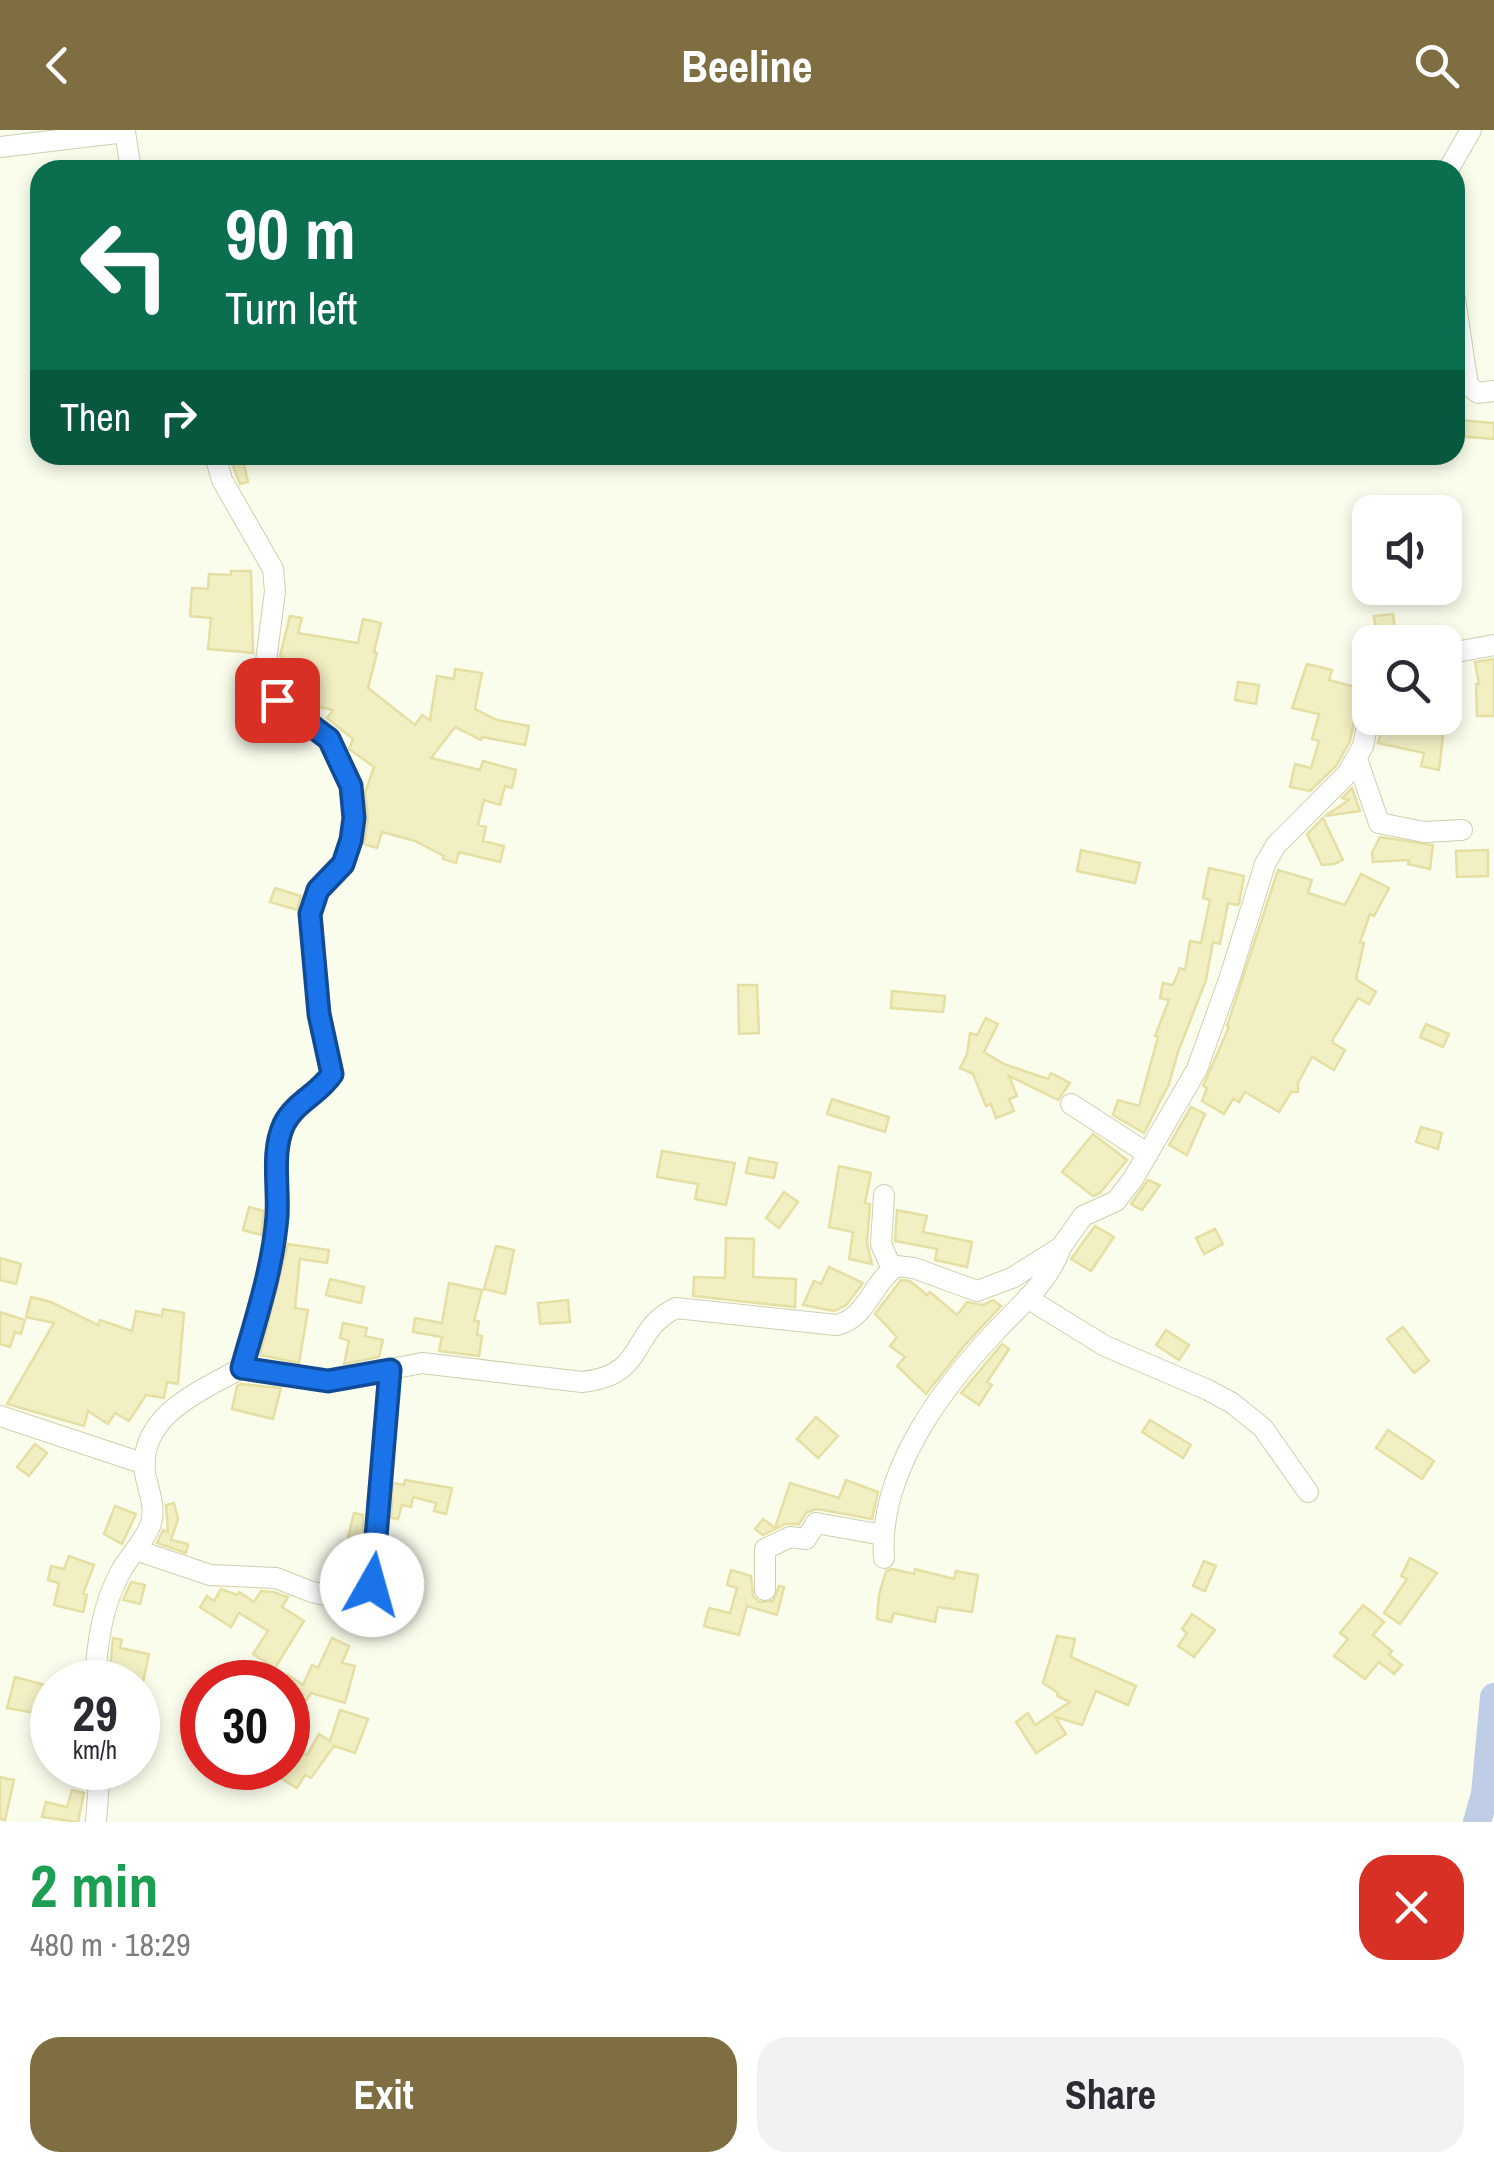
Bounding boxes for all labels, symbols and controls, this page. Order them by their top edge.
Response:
text: Beeline [681,35,813,96]
icon: back [30,38,85,93]
icon: search [1409,38,1464,93]
text: 90 m [225,187,356,281]
icon: left [60,200,190,330]
text: Turn left [225,277,357,338]
icon: right [151,390,206,445]
text: Then [60,392,131,443]
map controls [1352,495,1462,735]
button: sound [1352,495,1462,605]
button: search [1352,625,1462,735]
pin [235,658,320,743]
icon: arrive [250,673,305,728]
position arrow [320,1533,424,1637]
speed limit sign: 30 [180,1660,310,1790]
text: 29 [72,1679,118,1747]
text: km/h [73,1733,117,1767]
text: 2 min [30,1845,159,1926]
button: close [1359,1855,1464,1960]
text: 480 m · 18:29 [30,1923,190,1966]
button: Exit [30,2037,737,2152]
button: Share [757,2037,1464,2152]

